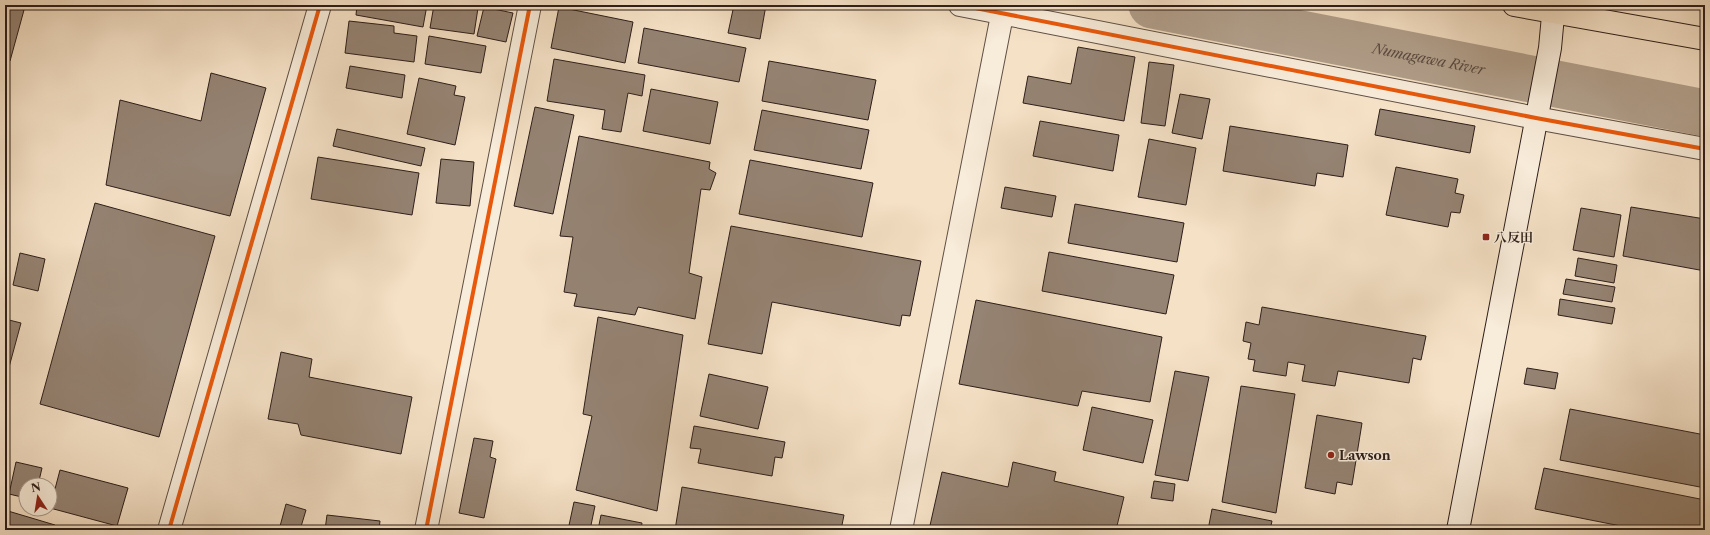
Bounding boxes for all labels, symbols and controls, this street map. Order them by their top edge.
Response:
water label: Numagawa River [1370,39,1488,79]
place label: 八反田 [1494,229,1533,245]
marker: 八反田 [1481,232,1491,242]
place label: Lawson [1339,447,1391,463]
marker: Lawson [1326,450,1336,460]
north arrow [18,477,58,517]
text: N [30,479,42,495]

